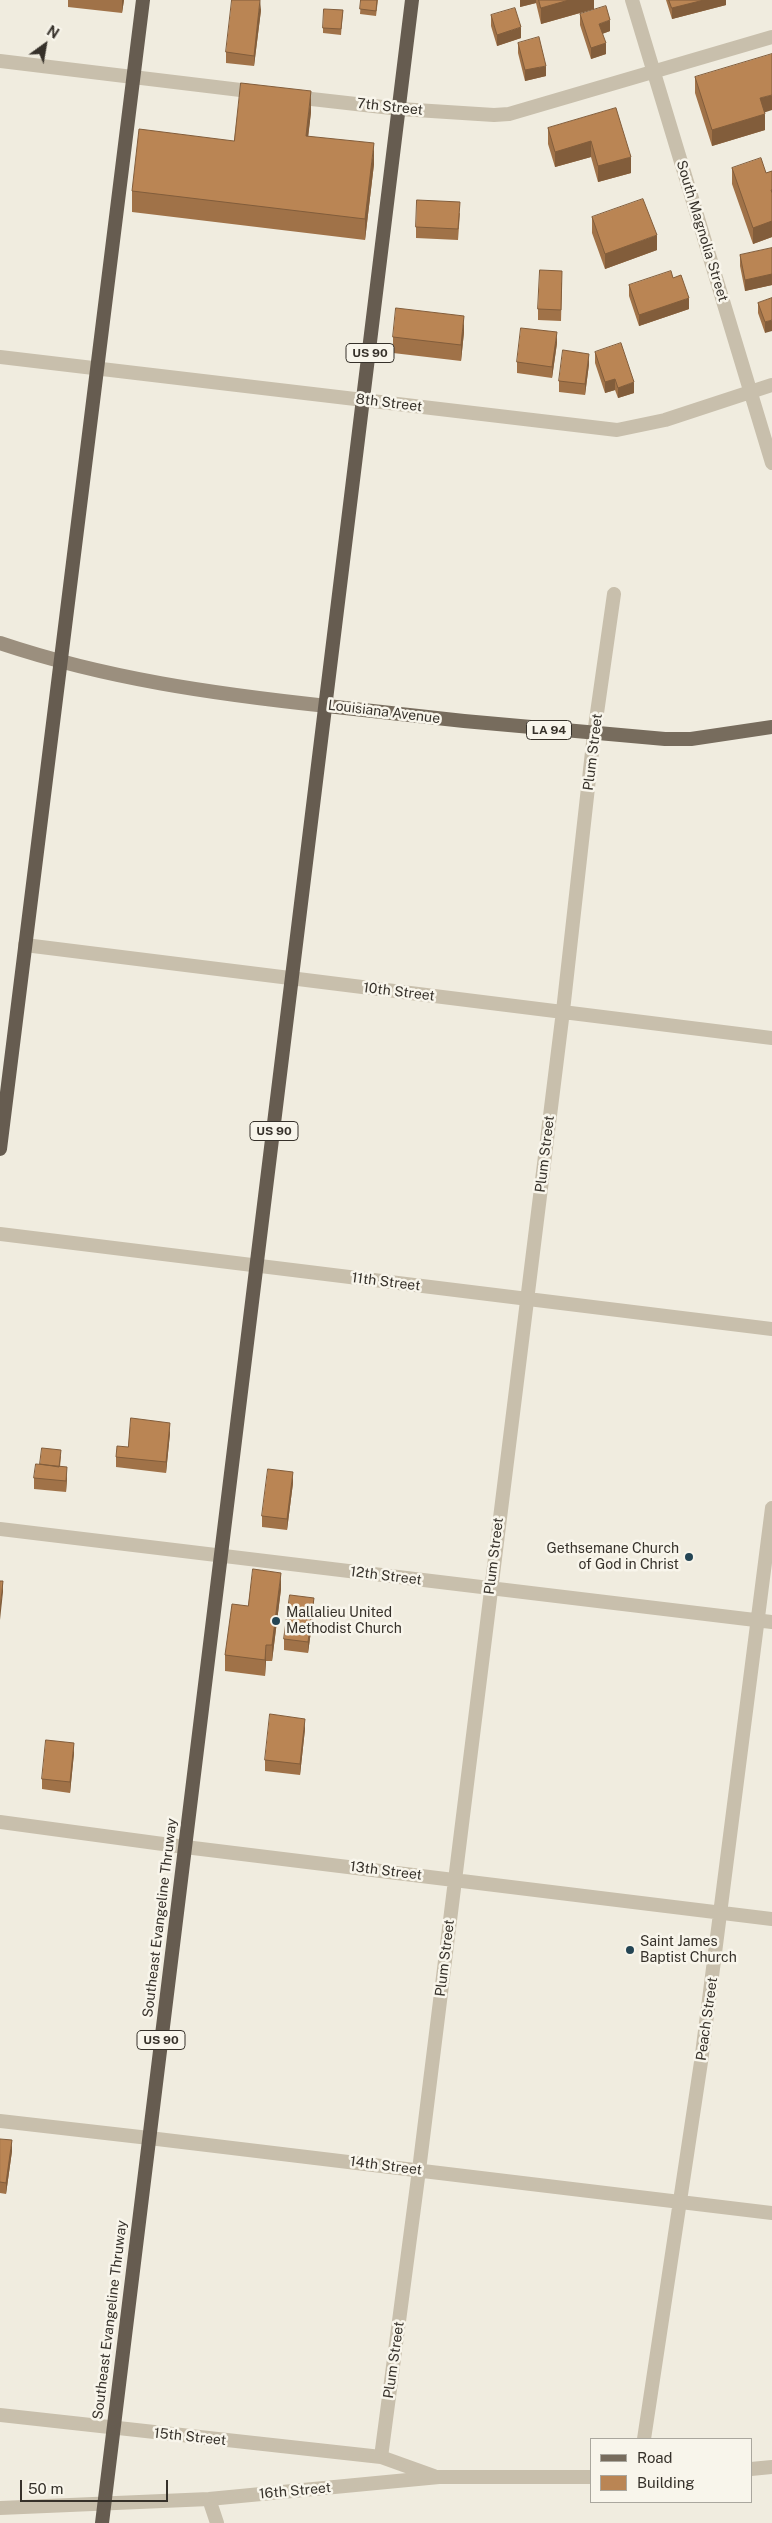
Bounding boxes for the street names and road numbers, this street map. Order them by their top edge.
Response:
street label: 7th Street [356,95,424,119]
street label: South Magnolia Street [673,158,731,304]
road number: US 90 [346,343,394,362]
street label: 8th Street [355,391,423,415]
street label: Louisiana Avenue [327,697,441,727]
street label: Plum Street [580,712,606,792]
road number: LA 94 [526,720,572,740]
street label: 10th Street [362,979,436,1005]
street label: Plum Street [532,1114,558,1194]
road number: US 90 [250,1122,298,1140]
street label: 11th Street [351,1269,421,1295]
street label: Plum Street [481,1516,507,1596]
street label: 12th Street [349,1563,423,1589]
street label: Southeast Evangeline Thruway [139,1817,181,2019]
street label: 13th Street [349,1858,423,1884]
street label: Plum Street [432,1918,458,1998]
street label: Peach Street [693,1976,721,2062]
road number: US 90 [137,2030,185,2050]
street label: 14th Street [349,2153,423,2179]
street label: Southeast Evangeline Thruway [89,2219,131,2421]
street label: Plum Street [380,2320,408,2400]
street label: 15th Street [153,2425,227,2449]
street label: 16th Street [258,2479,332,2503]

